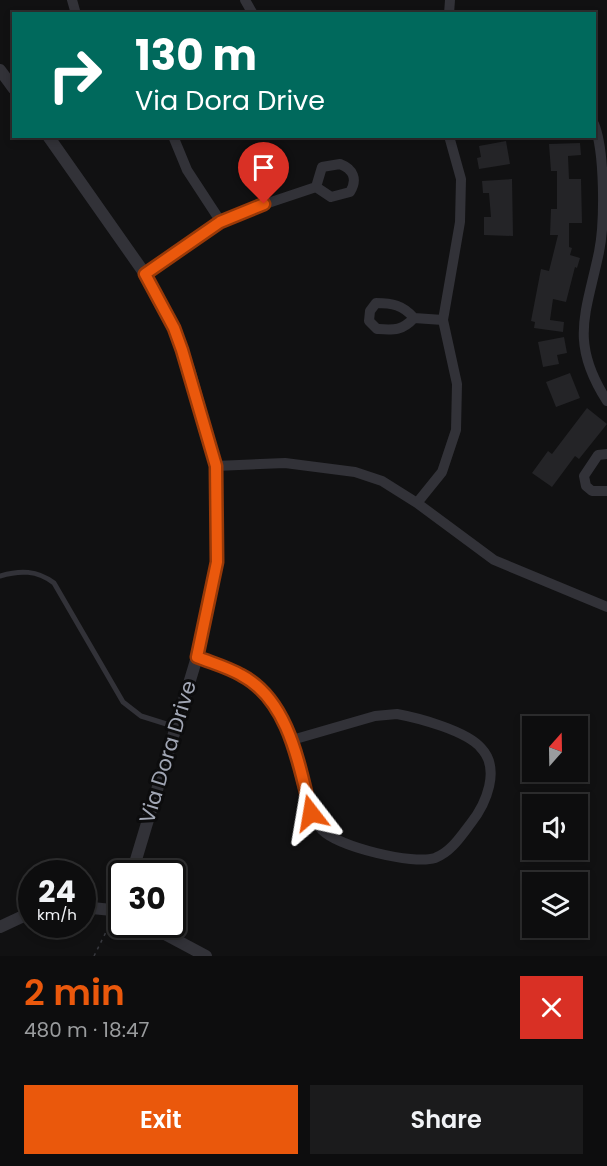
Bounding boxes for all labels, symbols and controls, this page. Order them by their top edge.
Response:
text: 130 m [135,26,257,85]
icon: right [36,36,114,114]
text: Via Dora Drive [135,82,325,119]
pin [238,142,289,204]
icon: arrive [247,151,280,184]
street label: Via Dora Drive [132,677,203,827]
north arrow [522,716,588,782]
map controls [522,716,588,938]
position arrow [279,781,343,845]
button: sound [522,794,588,860]
speed limit sign: 30 [108,860,186,938]
text: 24 [38,870,76,913]
button: layers [522,872,588,938]
text: km/h [37,904,77,925]
text: 2 min [24,967,125,1018]
button: close [520,976,583,1039]
text: 480 m · 18:47 [24,1016,149,1044]
button: Exit [24,1085,298,1154]
button: Share [310,1085,583,1154]

